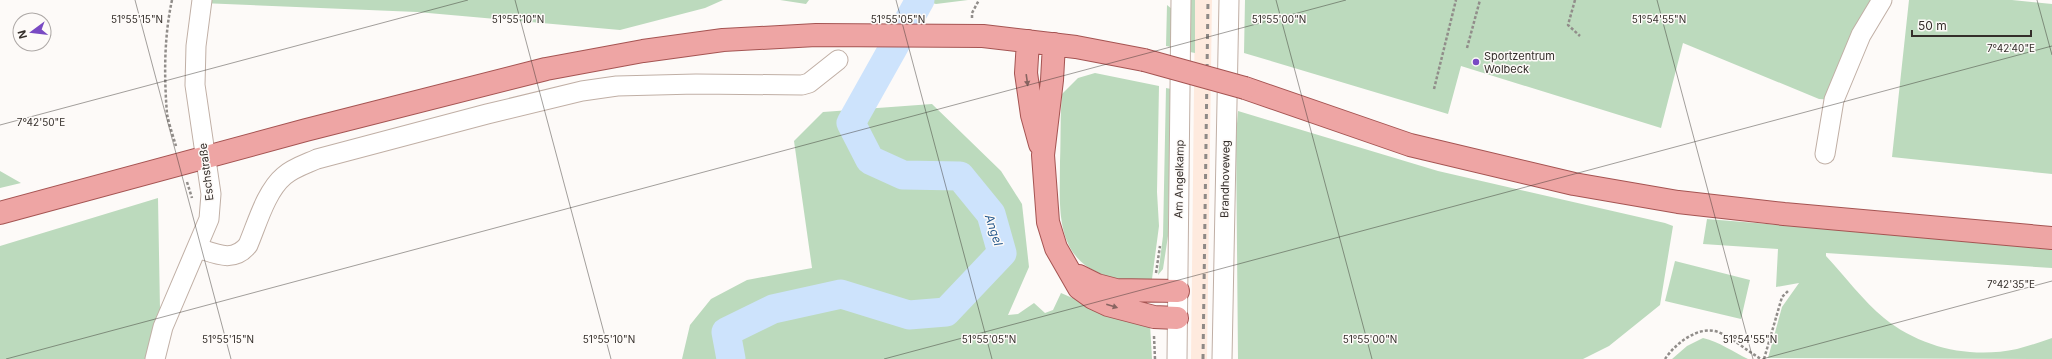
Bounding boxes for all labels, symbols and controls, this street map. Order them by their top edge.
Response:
north arrow [12,12,52,52]
scale bar [1912,12,2031,38]
text: 51°55'15"N [111,13,163,25]
text: 51°55'10"N [492,13,544,25]
text: 51°55'05"N [871,13,925,25]
text: 51°55'00"N [1252,13,1306,25]
text: 51°54'55"N [1632,13,1686,25]
text: 50 m [1918,18,1947,33]
text: N [14,29,30,40]
text: 7°42'40"E [1987,42,2035,54]
place label: Sportzentrum Wolbeck [1484,49,1555,76]
marker: Sportzentrum Wolbeck [1471,57,1481,67]
one-way arrow [1024,74,1030,86]
text: 7°42'50"E [17,116,65,128]
street label: Am Angelkamp [1171,139,1187,219]
street label: Brandhoveweg [1217,140,1233,218]
street label: Eschstraße [196,142,216,202]
water label: Angel [982,211,1006,248]
text: 7°42'35"E [1987,278,2035,290]
one-way arrow [1107,303,1119,309]
text: 51°55'15"N [202,333,254,345]
text: 51°55'10"N [583,333,635,345]
text: 51°55'05"N [962,333,1016,345]
text: 51°55'00"N [1343,333,1397,345]
text: 51°54'55"N [1723,333,1777,345]

